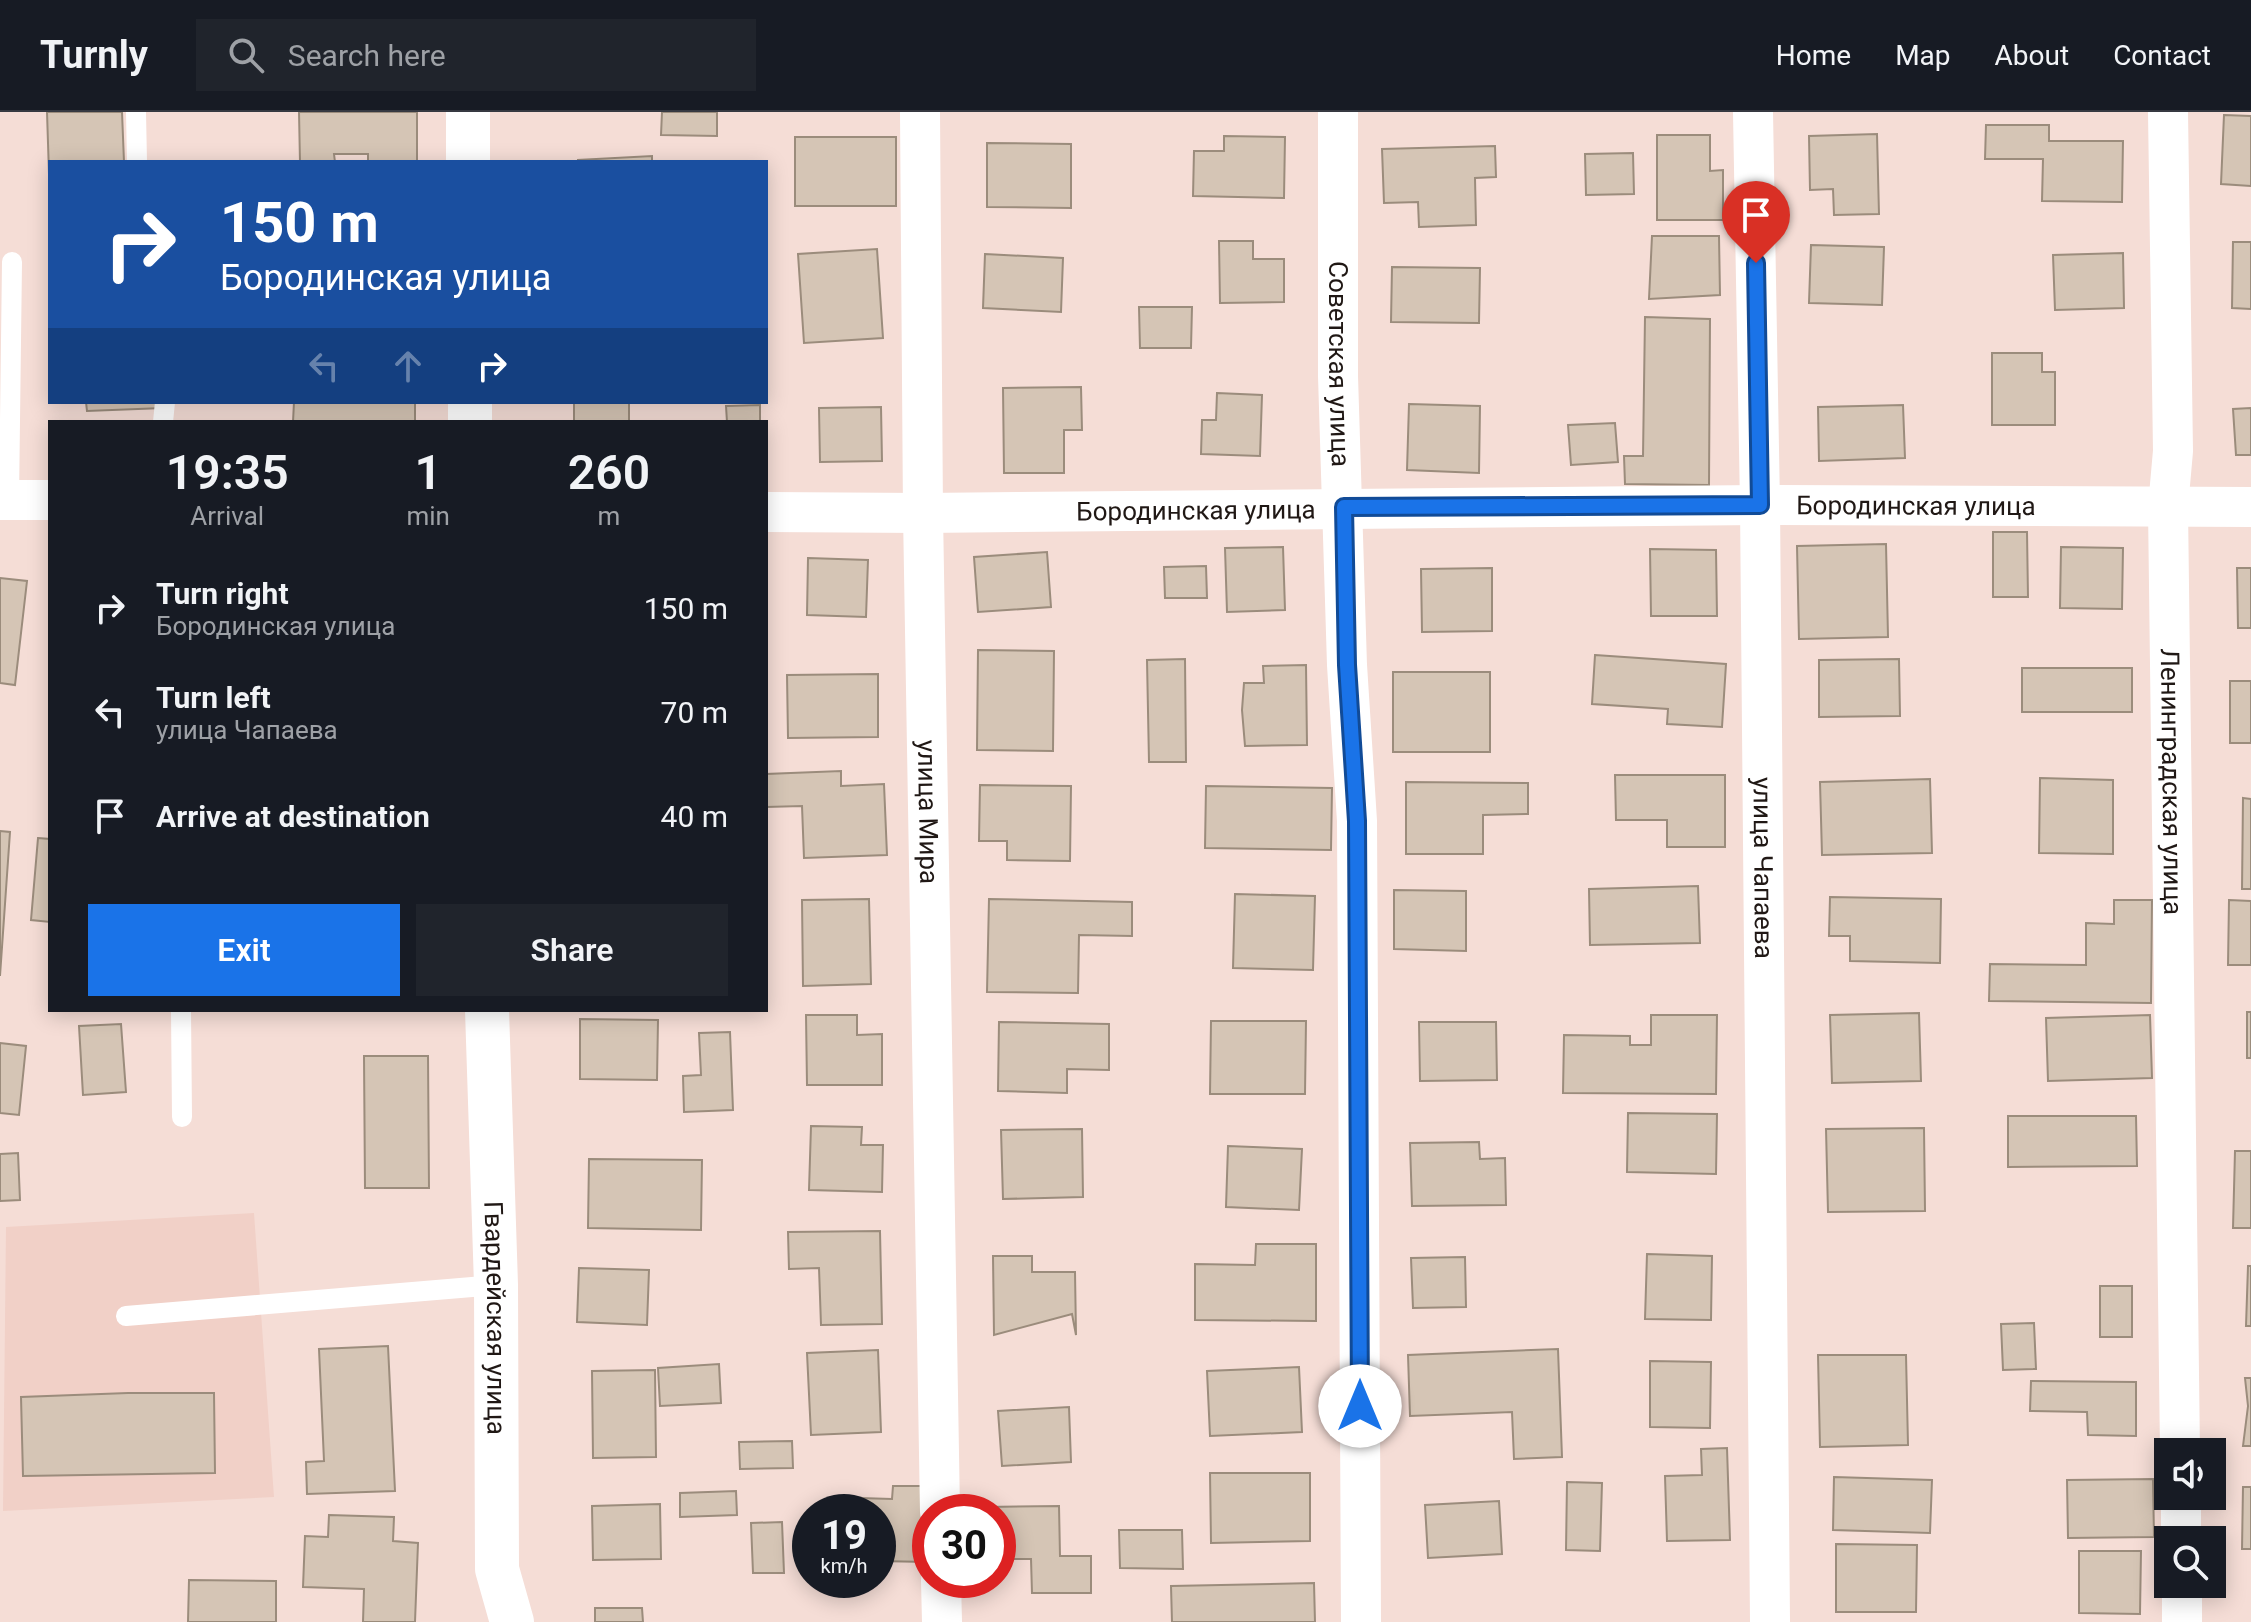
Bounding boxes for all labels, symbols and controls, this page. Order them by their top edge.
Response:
search box [196,19,756,91]
text: Turnly [40,33,148,77]
icon: search [224,33,268,77]
text: Search here [288,38,446,73]
text: Home [1776,39,1851,72]
text: Map [1895,39,1951,72]
text: About [1995,39,2069,72]
text: Contact [2113,39,2211,72]
pin [1722,181,1790,263]
text: 150 m [220,190,379,256]
icon: right [88,192,192,296]
icon: arrive [1734,193,1778,237]
text: Бородинская улица [220,257,551,299]
street label: Советская улица [1323,261,1356,467]
icon: left [302,344,346,388]
icon: ahead [386,344,430,388]
icon: right [470,344,514,388]
text: 19:35 [166,444,289,501]
text: 1 [415,444,442,501]
text: 260 [568,444,650,501]
street label: Бородинская улица [1796,490,2036,521]
street label: Бородинская улица [1076,494,1316,527]
text: Arrival [190,501,264,531]
text: min [406,501,450,531]
text: m [598,501,620,531]
text: Turn right [156,576,289,611]
icon: right [88,586,132,630]
text: 150 m [644,591,728,626]
text: Бородинская улица [156,611,395,641]
street label: Ленинградская улица [2155,648,2188,915]
text: Turn left [156,680,271,715]
icon: left [88,690,132,734]
text: 70 m [661,695,728,730]
text: улица Чапаева [156,715,338,745]
street label: улица Мира [912,740,944,884]
street label: улица Чапаева [1747,777,1779,959]
icon: arrive [88,794,132,838]
text: Arrive at destination [156,799,430,834]
text: 40 m [661,799,728,834]
button: Exit [88,904,400,996]
button: Share [416,904,728,996]
street label: Гвардейская улица [478,1200,512,1435]
position arrow [1318,1364,1402,1448]
map controls [2154,1438,2226,1598]
button: sound [2154,1438,2226,1510]
speed limit sign: 30 [912,1494,1016,1598]
text: 19 [821,1512,867,1559]
button: search [2154,1526,2226,1598]
text: km/h [821,1554,867,1578]

